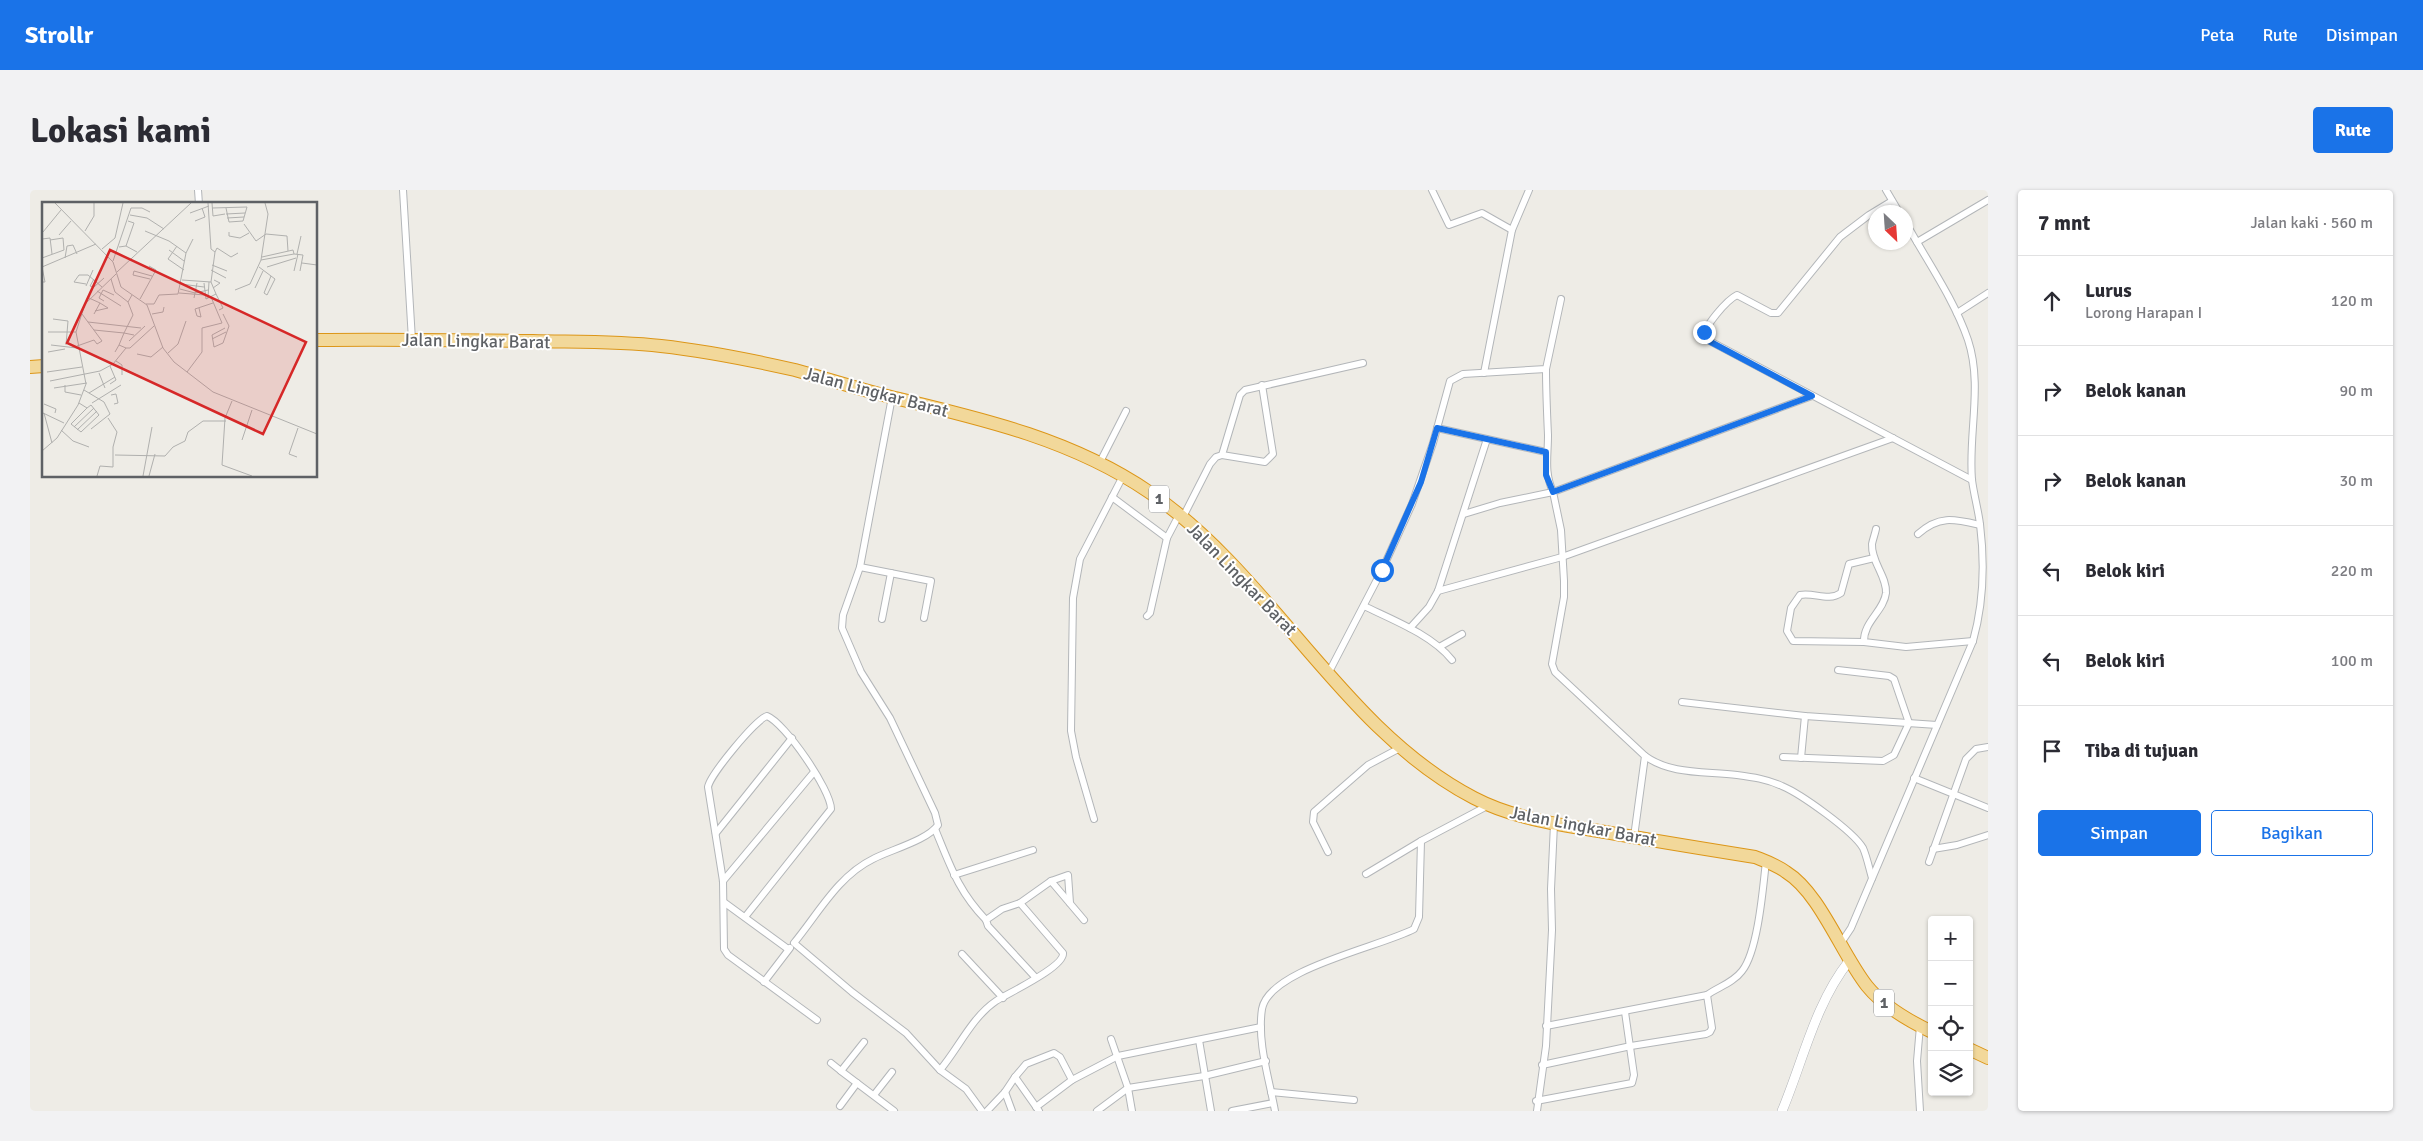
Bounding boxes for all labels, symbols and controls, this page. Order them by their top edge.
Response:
text: Strollr [25,20,93,50]
text: Peta [2200,24,2234,46]
text: Rute [2262,24,2298,46]
text: Disimpan [2326,24,2398,46]
button: Rute [2313,107,2393,153]
text: Lokasi kami [30,109,211,152]
inset map [42,202,318,478]
north arrow [1868,205,1913,250]
text: 7 mnt [2038,210,2090,236]
text: Jalan kaki · 560 m [2251,213,2373,233]
text: Lurus [2085,279,2132,303]
icon: ahead [2038,287,2066,315]
text: 120 m [2331,291,2373,311]
text: Lorong Harapan I [2085,303,2202,323]
route end [1693,321,1716,344]
street label: Jalan Lingkar Barat [401,329,551,353]
street label: Jalan Lingkar Barat [801,362,951,422]
icon: right [2038,377,2066,405]
text: Belok kanan [2085,379,2186,403]
text: 90 m [2339,381,2373,401]
icon: right [2038,467,2066,495]
text: Belok kanan [2085,469,2186,493]
text: 30 m [2339,471,2373,491]
road number: 1 [1149,486,1169,512]
street label: Jalan Lingkar Barat [1182,518,1302,640]
icon: left [2038,557,2066,585]
route start [1371,559,1394,582]
text: Belok kiri [2085,559,2165,583]
text: 220 m [2331,561,2373,581]
icon: left [2038,647,2066,675]
text: Belok kiri [2085,649,2165,673]
text: 100 m [2331,651,2373,671]
icon: arrive [2038,737,2066,765]
text: Tiba di tujuan [2085,739,2198,763]
street label: Jalan Lingkar Barat [1508,801,1658,851]
button: Simpan [2038,810,2201,856]
button: Bagikan [2211,810,2373,856]
map controls [1928,916,1973,1096]
button: + [1928,916,1973,961]
button: − [1928,961,1973,1006]
road number: 1 [1874,990,1894,1016]
button: locate [1928,1006,1973,1051]
button: layers [1928,1051,1973,1096]

